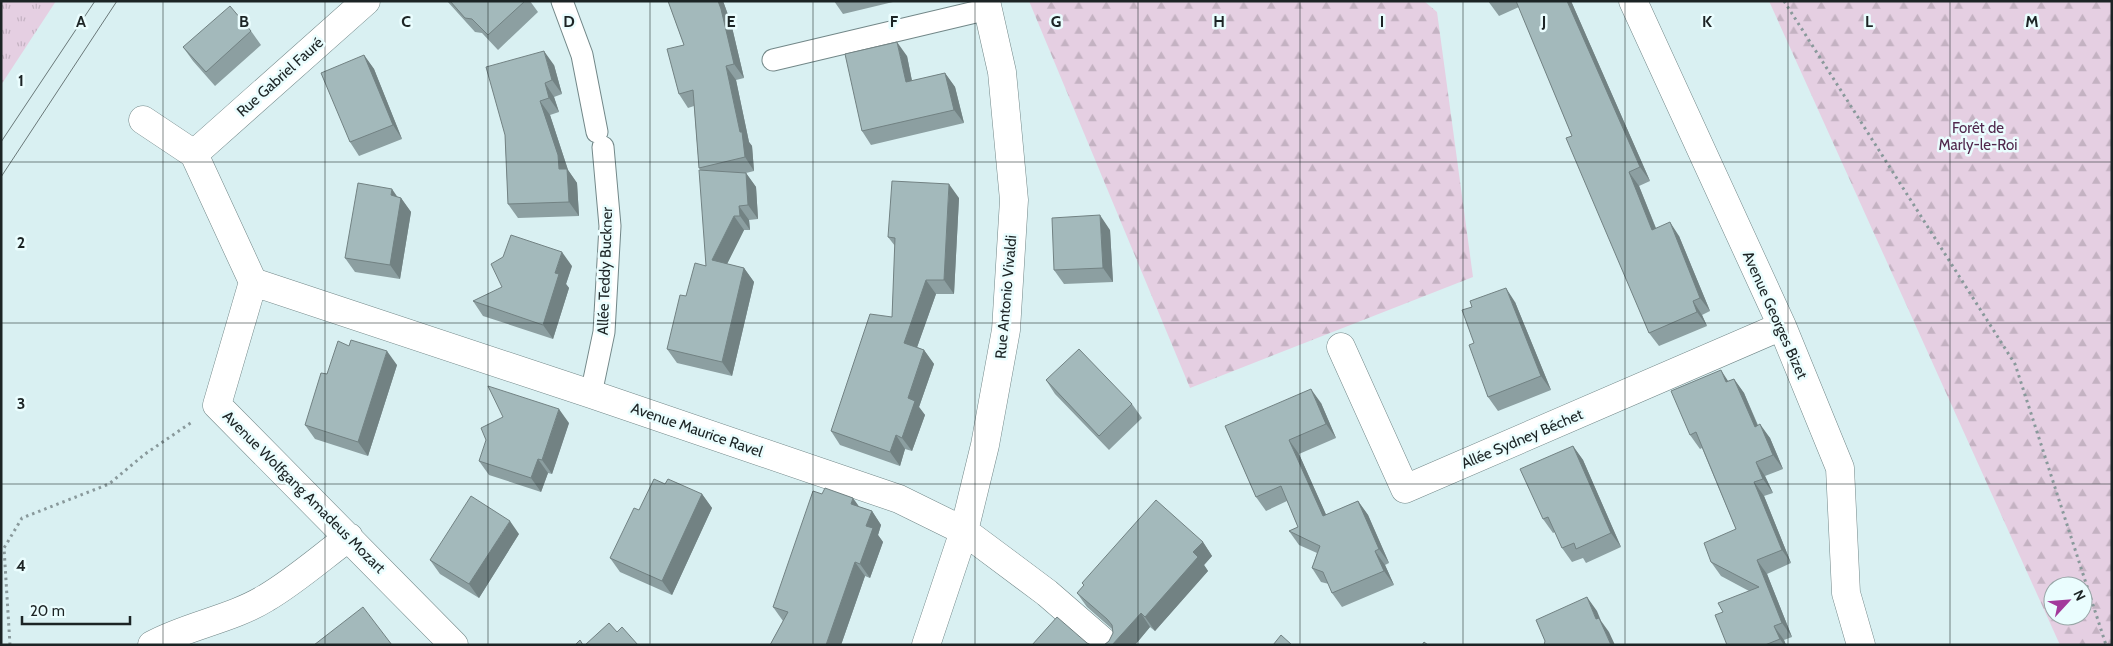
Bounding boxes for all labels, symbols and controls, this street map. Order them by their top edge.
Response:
text: A [76,12,86,31]
text: B [239,12,249,31]
text: C [401,12,411,31]
text: D [563,12,575,31]
text: E [726,12,736,31]
text: F [890,12,899,31]
text: G [1051,12,1061,31]
text: H [1213,12,1225,31]
text: I [1380,12,1384,31]
text: J [1541,12,1546,31]
text: K [1702,12,1712,31]
text: L [1865,12,1873,31]
text: M [2025,12,2039,31]
street label: Rue Gabriel Fauré [233,33,327,121]
text: 1 [18,71,24,90]
park label: Forêt de Marly-le-Roi [1938,119,2018,154]
street label: Allée Teddy Buckner [594,206,616,335]
text: 2 [17,233,25,252]
street label: Rue Antonio Vivaldi [992,234,1020,360]
street label: Avenue Georges Bizet [1739,248,1811,382]
text: 3 [17,394,25,413]
street label: Avenue Maurice Ravel [629,399,766,461]
street label: Allée Sydney Béchet [1458,405,1586,473]
street label: Avenue Wolfgang Amadeus Mozart [219,407,389,577]
text: 4 [16,556,26,575]
north arrow [2043,576,2093,626]
text: N [2069,587,2090,604]
scale bar [22,594,130,626]
text: 20 m [30,602,65,620]

